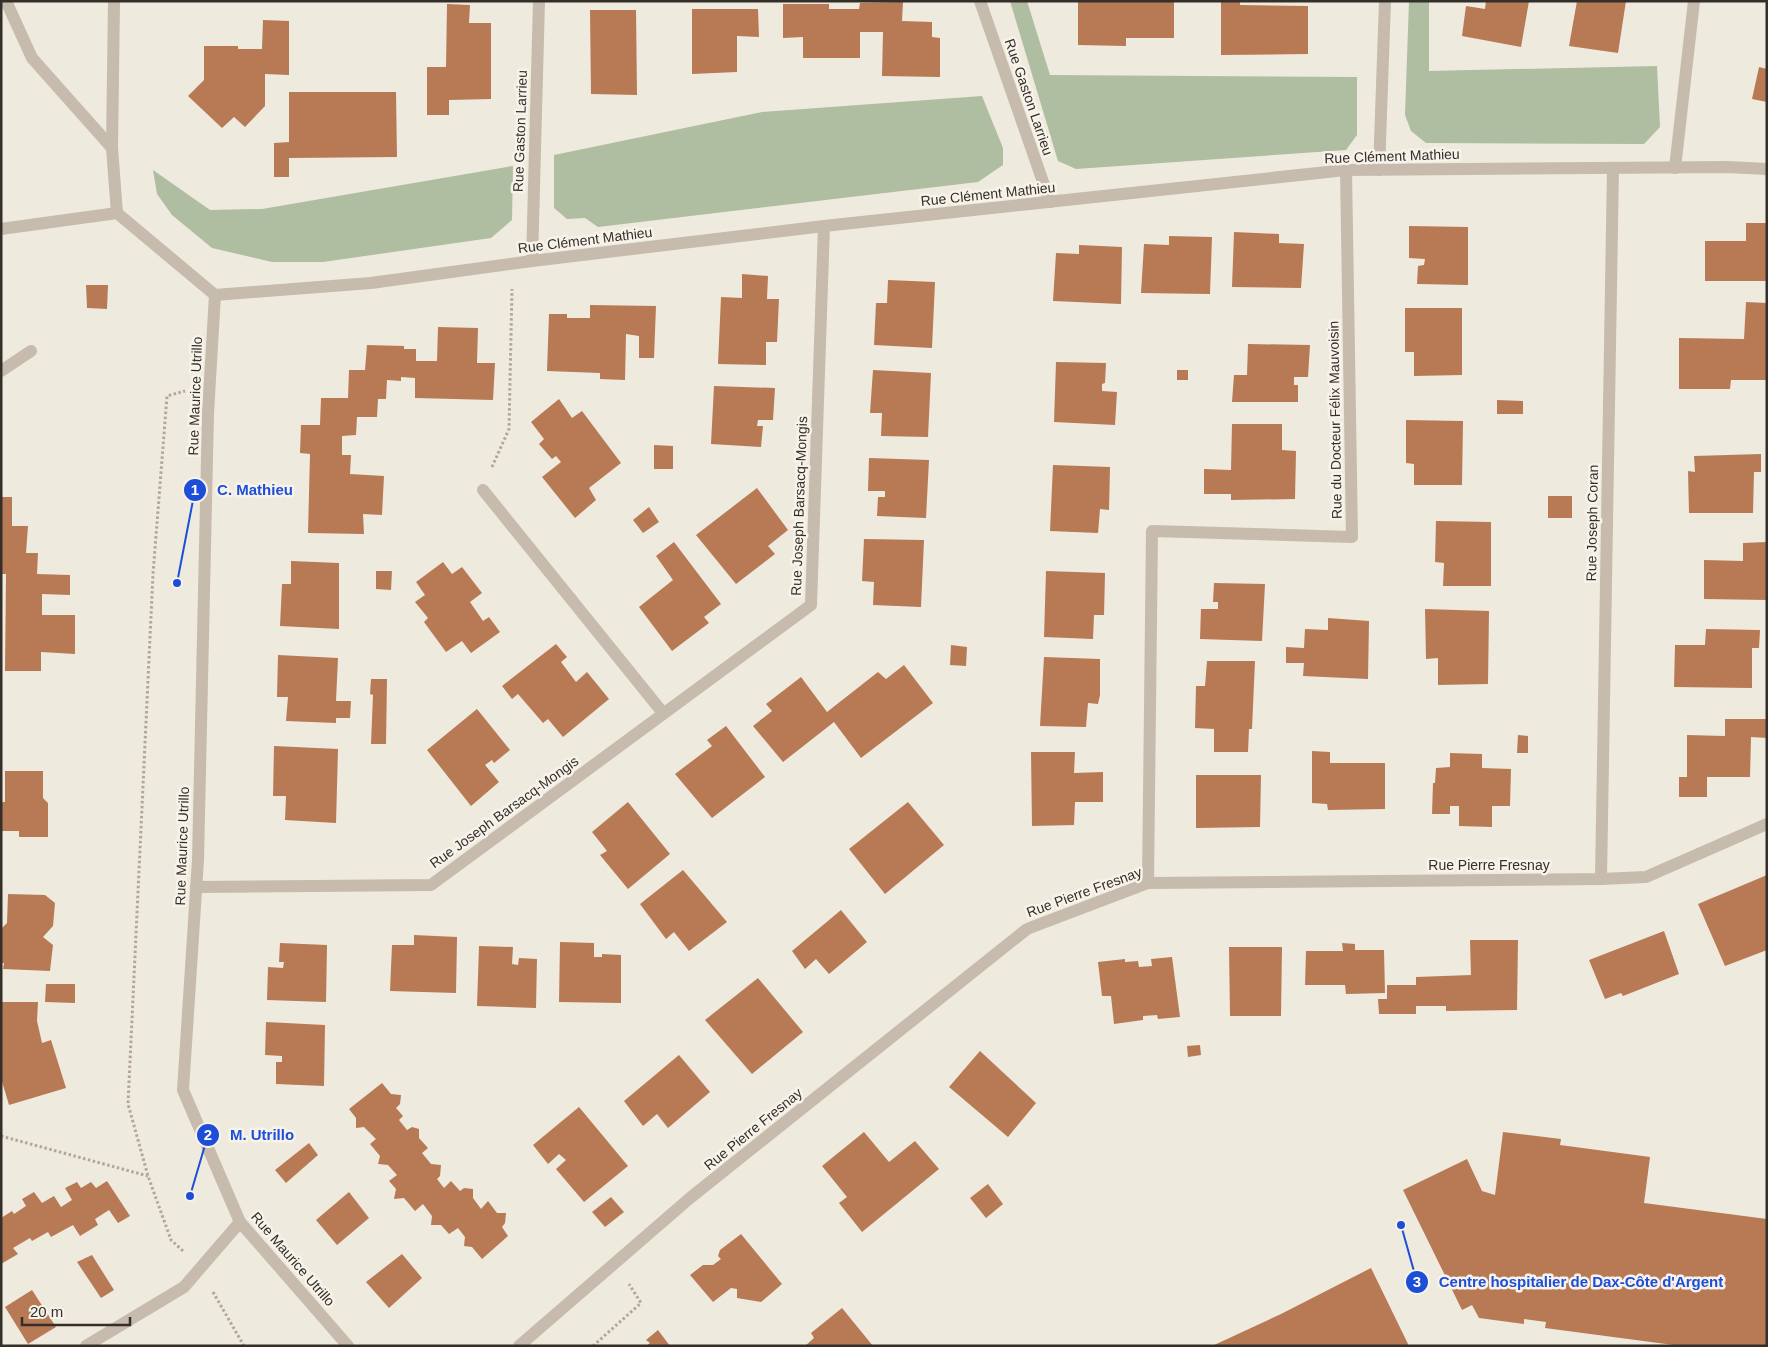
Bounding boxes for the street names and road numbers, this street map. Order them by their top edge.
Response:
street label: Rue Gaston Larrieu [1002,37,1056,157]
street label: Rue Gaston Larrieu [510,70,530,192]
street label: Rue Clément Mathieu [1324,146,1460,166]
street label: Rue Clément Mathieu [920,179,1056,209]
street label: Rue Clément Mathieu [517,224,653,256]
street label: Rue du Docteur Félix Mauvoisin [1325,321,1345,519]
street label: Rue Maurice Utrillo [185,336,205,456]
street label: Rue Joseph Barsacq-Mongis [788,416,810,596]
street label: Rue Joseph Coran [1583,464,1601,582]
street label: Rue Joseph Barsacq-Mongis [427,753,581,871]
street label: Rue Maurice Utrillo [172,786,192,906]
street label: Rue Pierre Fresnay [1428,857,1550,873]
street label: Rue Pierre Fresnay [1024,864,1144,920]
street label: Rue Pierre Fresnay [701,1085,805,1173]
street label: Rue Maurice Utrillo [248,1209,338,1309]

